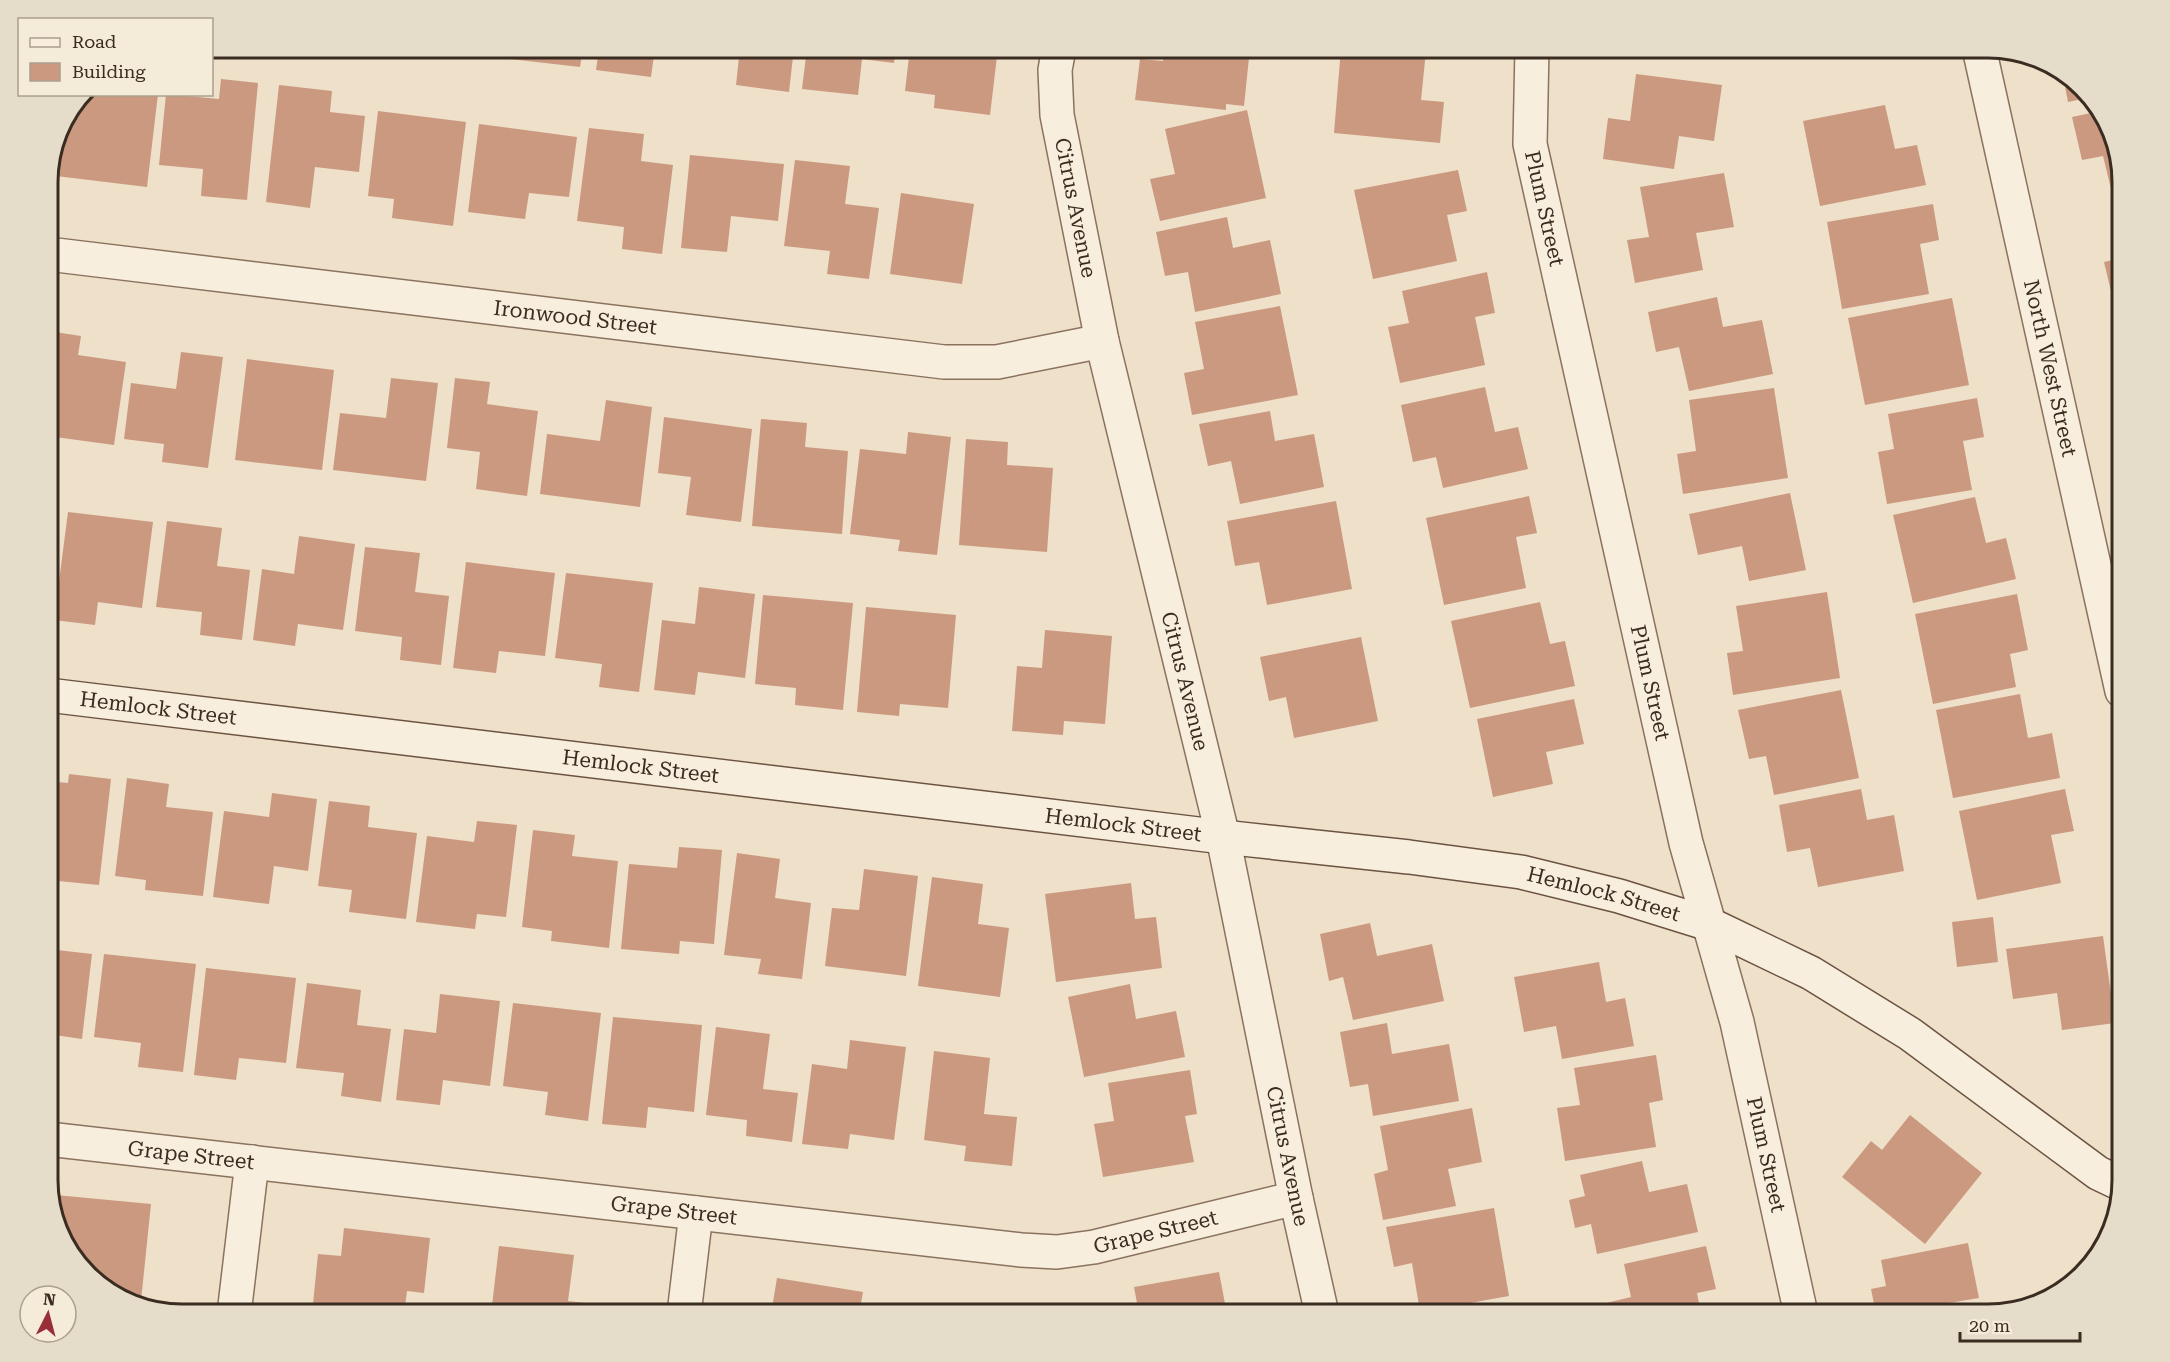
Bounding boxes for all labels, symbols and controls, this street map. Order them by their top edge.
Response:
legend [18,18,213,96]
text: Road [72,31,117,52]
text: Building [72,61,146,82]
street label: Citrus Avenue [1050,136,1101,280]
street label: Plum Street [1520,148,1569,269]
street label: North West Street [2019,277,2082,459]
street label: Ironwood Street [492,296,658,339]
street label: Citrus Avenue [1156,609,1213,753]
street label: Plum Street [1626,623,1675,743]
street label: Hemlock Street [78,687,238,730]
street label: Hemlock Street [561,745,721,788]
street label: Hemlock Street [1043,804,1203,846]
street label: Hemlock Street [1524,862,1683,926]
street label: Citrus Avenue [1262,1084,1314,1228]
street label: Plum Street [1742,1094,1790,1215]
street label: Grape Street [127,1136,256,1174]
street label: Grape Street [609,1191,739,1230]
street label: Grape Street [1091,1205,1220,1259]
north arrow [18,1284,78,1344]
text: N [42,1289,57,1310]
scale bar [1960,1305,2080,1343]
text: 20 m [1969,1315,2010,1336]

